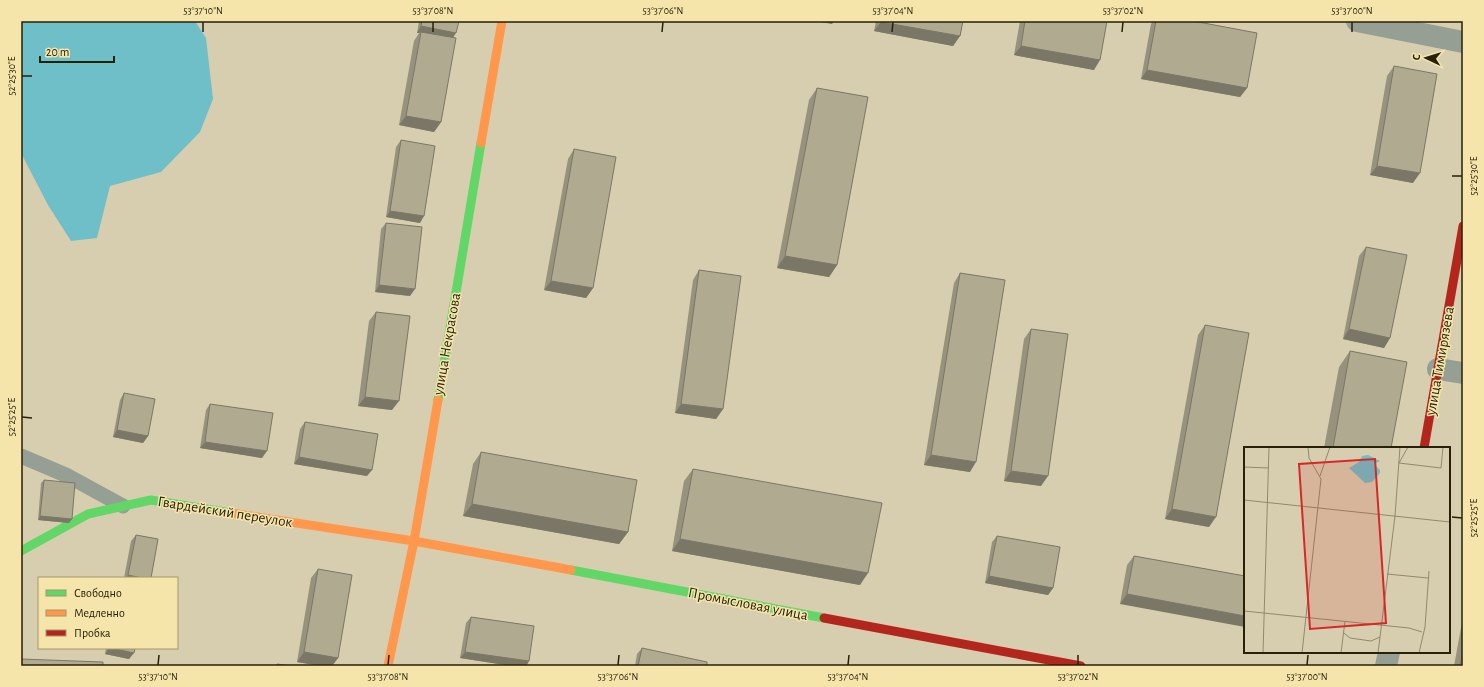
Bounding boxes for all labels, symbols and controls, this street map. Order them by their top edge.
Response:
text: 53°37'10"N [183,6,223,16]
text: 53°37'08"N [413,6,453,16]
text: 53°37'06"N [643,6,683,16]
text: 53°37'04"N [873,6,913,16]
text: 53°37'02"N [1103,6,1143,16]
text: 53°37'00"N [1331,6,1373,16]
scale bar [40,38,114,64]
north arrow [1406,38,1446,78]
text: 20 m [46,46,69,58]
text: С [1411,54,1422,61]
text: 52°25'30"E [7,56,17,96]
text: 52°25'30"E [1469,156,1479,196]
street label: улица Некрасова [430,291,463,397]
street label: улица Тимирязева [1423,305,1457,417]
text: 52°25'25"E [7,398,17,436]
inset map [1244,447,1450,653]
street label: Гвардейский переулок [157,494,294,530]
text: 52°25'25"E [1469,499,1479,537]
legend [38,577,178,649]
street label: Промысловая улица [687,585,809,623]
text: Свободно [74,587,122,599]
text: Медленно [74,607,125,619]
text: Пробка [74,627,111,639]
text: 53°37'10"N [138,672,178,682]
text: 53°37'08"N [368,672,408,682]
text: 53°37'06"N [598,672,638,682]
text: 53°37'04"N [828,672,868,682]
text: 53°37'02"N [1058,672,1098,682]
text: 53°37'00"N [1286,672,1328,682]

